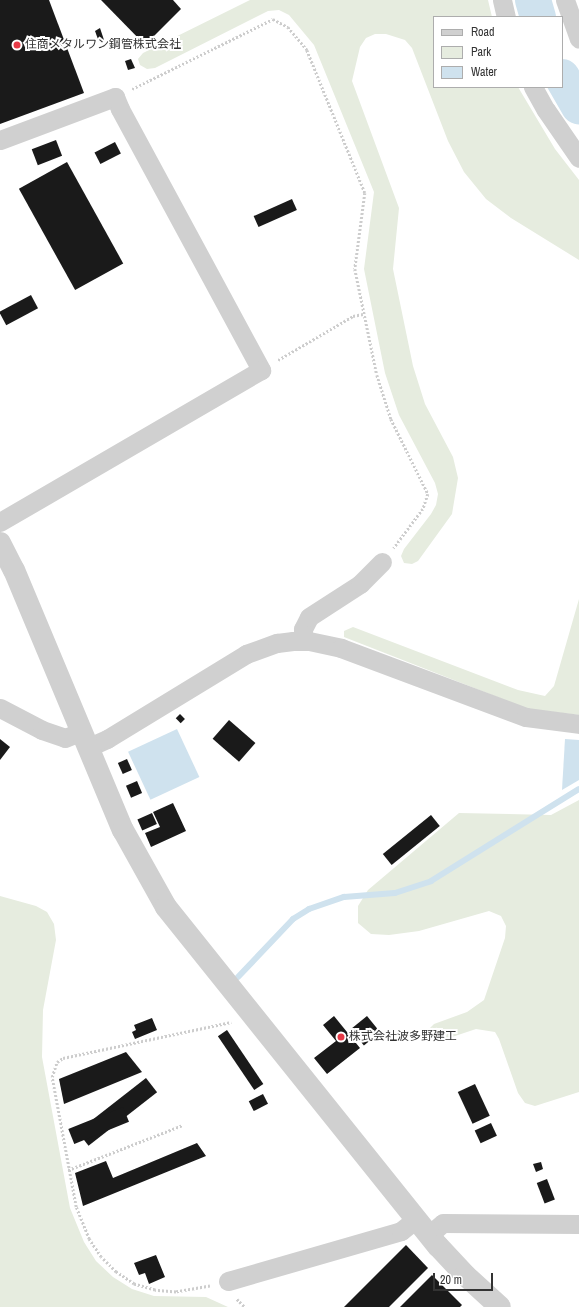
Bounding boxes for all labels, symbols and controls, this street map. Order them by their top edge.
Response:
legend [433,16,563,88]
text: Road [471,24,495,40]
place label: 住商メタルワン鋼管株式会社 [25,38,181,52]
marker: 住商メタルワン鋼管株式会社 [12,40,22,50]
text: Park [471,44,491,60]
text: Water [471,64,497,80]
place label: 株式会社波多野建工 [349,1030,457,1044]
marker: 株式会社波多野建工 [336,1032,346,1042]
scale bar [435,1265,495,1291]
text: 20 m [440,1272,462,1288]

